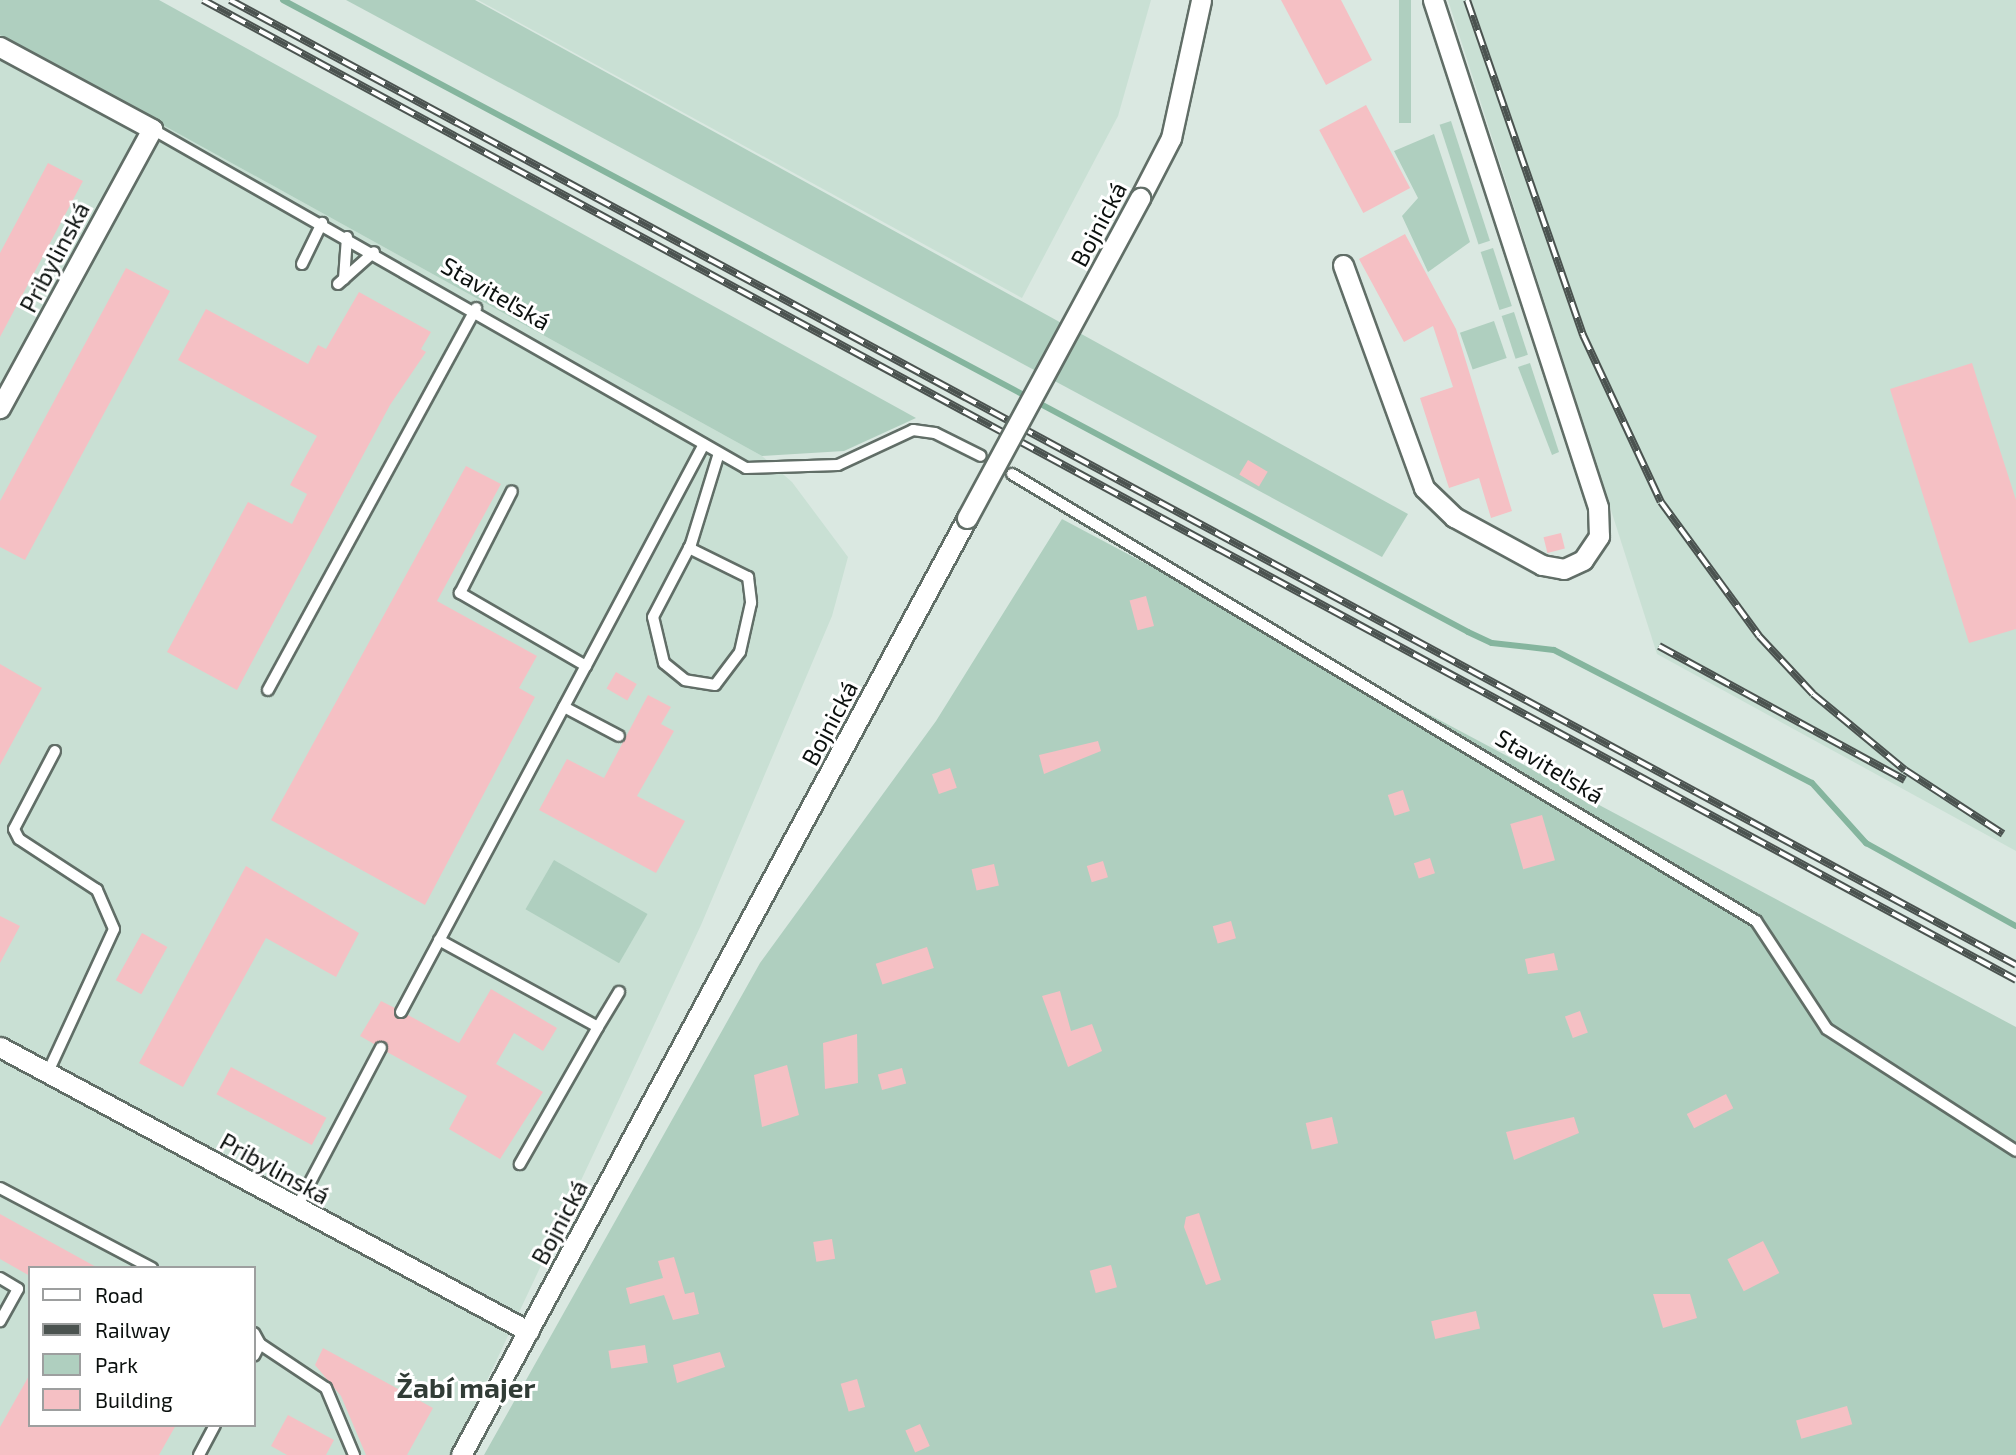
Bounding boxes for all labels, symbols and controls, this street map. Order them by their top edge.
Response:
street label: Bojnická [1064,177,1132,271]
street label: Pribylinská [13,197,95,317]
street label: Staviteľská [436,250,556,336]
street label: Bojnická [795,676,863,770]
street label: Staviteľská [1491,722,1609,810]
street label: Pribylinská [215,1126,335,1210]
street label: Bojnická [525,1175,593,1269]
legend [28,1266,256,1427]
text: Road [95,1282,143,1307]
text: Railway [95,1317,171,1342]
text: Park [95,1352,138,1377]
district label: Žabí majer [397,1370,535,1404]
text: Building [95,1387,173,1412]

